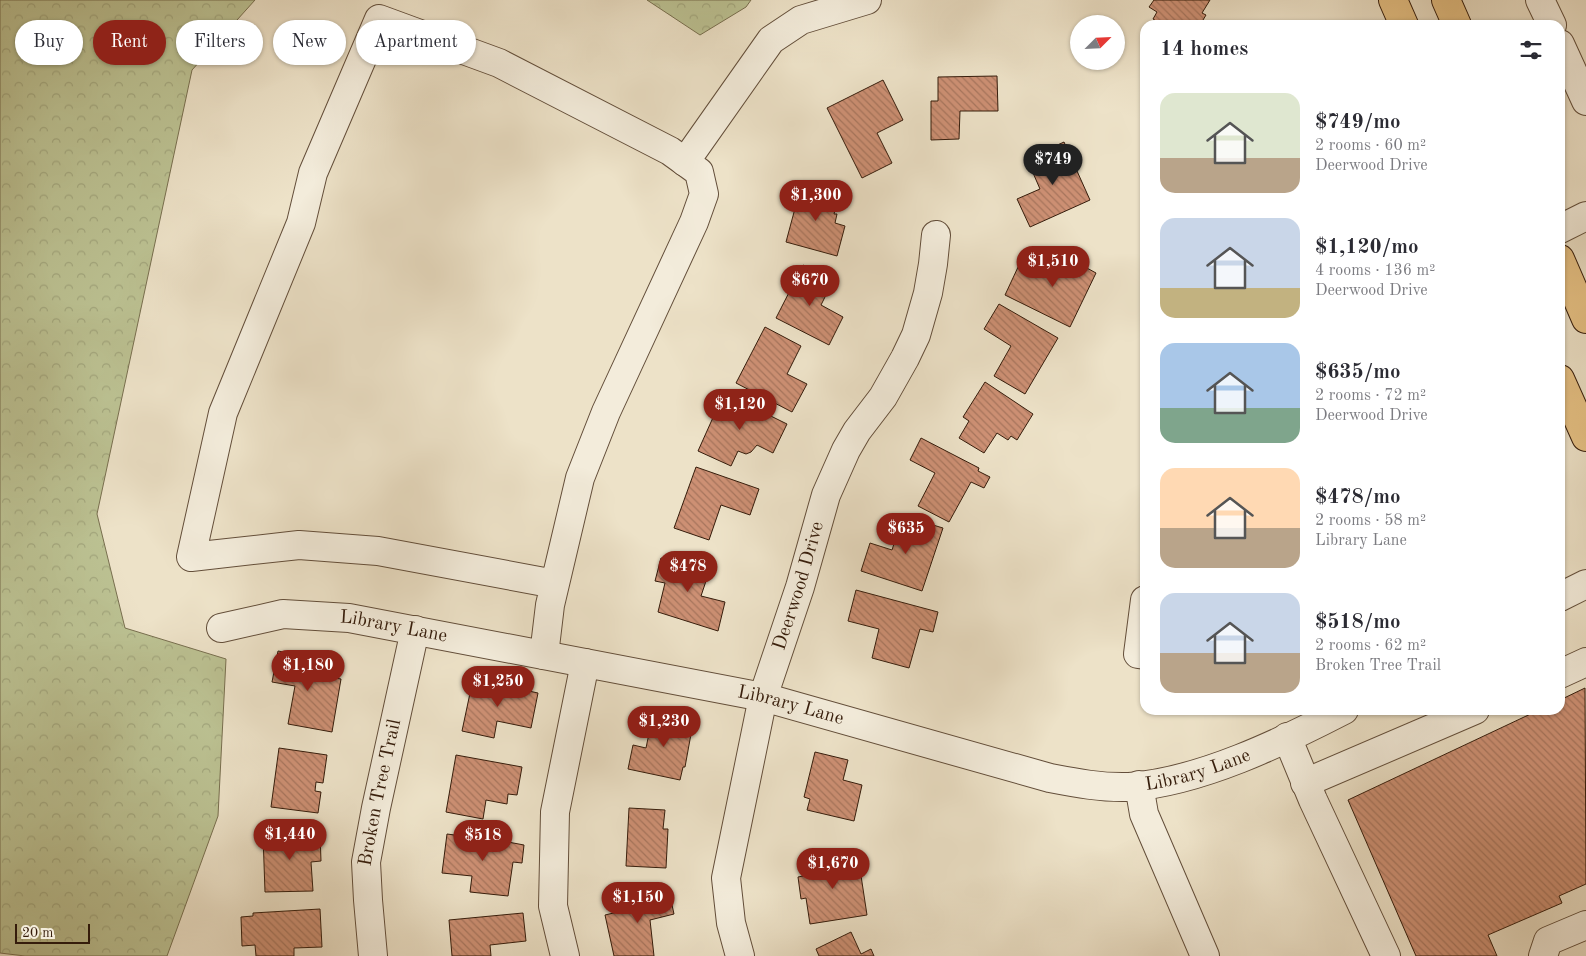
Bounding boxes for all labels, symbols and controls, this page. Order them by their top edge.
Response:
north arrow [1070,15,1125,70]
map controls [1070,15,1125,70]
chip: Buy [15,20,83,65]
chip: Rent [93,20,166,65]
chip: Filters [176,20,263,65]
chip: New [273,20,346,65]
chip: Apartment [356,20,476,65]
icon: filters [1517,36,1545,64]
text: 14 homes [1160,39,1248,60]
text: $749/mo [1315,112,1401,133]
icon: home [1200,113,1260,173]
text: 2 rooms · 60 m² [1315,138,1426,154]
pin: $749 [1023,144,1083,186]
text: $749 [1034,152,1072,168]
text: Deerwood Drive [1315,158,1428,174]
pin: $1,300 [775,180,857,222]
text: $1,300 [791,188,841,204]
text: $1,120/mo [1315,237,1419,258]
icon: home [1200,238,1260,298]
pin: $1,510 [1012,246,1094,288]
text: $1,510 [1028,254,1078,270]
text: 4 rooms · 136 m² [1315,263,1435,279]
pin: $670 [780,264,840,307]
text: $670 [791,273,829,289]
text: Deerwood Drive [1315,283,1428,299]
text: $635/mo [1315,362,1401,383]
icon: home [1200,363,1260,423]
pin: $1,120 [699,388,781,431]
text: 2 rooms · 72 m² [1315,388,1426,404]
text: $1,120 [715,397,765,413]
text: Deerwood Drive [1315,408,1428,424]
text: $478/mo [1315,487,1401,508]
icon: home [1200,488,1260,548]
pin: $635 [876,512,936,555]
text: 2 rooms · 58 m² [1315,513,1426,529]
street label: Deerwood Drive [770,519,828,653]
text: $635 [887,521,925,537]
text: Library Lane [1315,533,1407,549]
pin: $478 [658,550,718,593]
text: $478 [669,559,707,575]
street label: Library Lane [339,608,449,646]
text: $518/mo [1315,612,1401,633]
icon: home [1200,613,1260,673]
text: 2 rooms · 62 m² [1315,638,1426,654]
pin: $1,180 [267,650,349,692]
text: $1,180 [283,658,333,674]
text: Broken Tree Trail [1315,658,1441,674]
pin: $1,250 [457,666,539,708]
text: $1,250 [473,674,523,690]
street label: Library Lane [736,683,846,729]
pin: $1,230 [623,706,705,748]
text: $1,230 [639,714,689,730]
street label: Broken Tree Trail [356,717,405,868]
street label: Library Lane [1144,746,1253,795]
pin: $1,440 [249,818,331,861]
pin: $518 [453,820,513,862]
text: $1,440 [265,827,315,843]
text: $518 [464,828,502,844]
pin: $1,670 [792,848,874,890]
text: $1,670 [808,856,858,872]
pin: $1,150 [597,882,679,924]
text: $1,150 [613,890,663,906]
scale bar [15,921,90,944]
text: 20 m [22,926,53,940]

